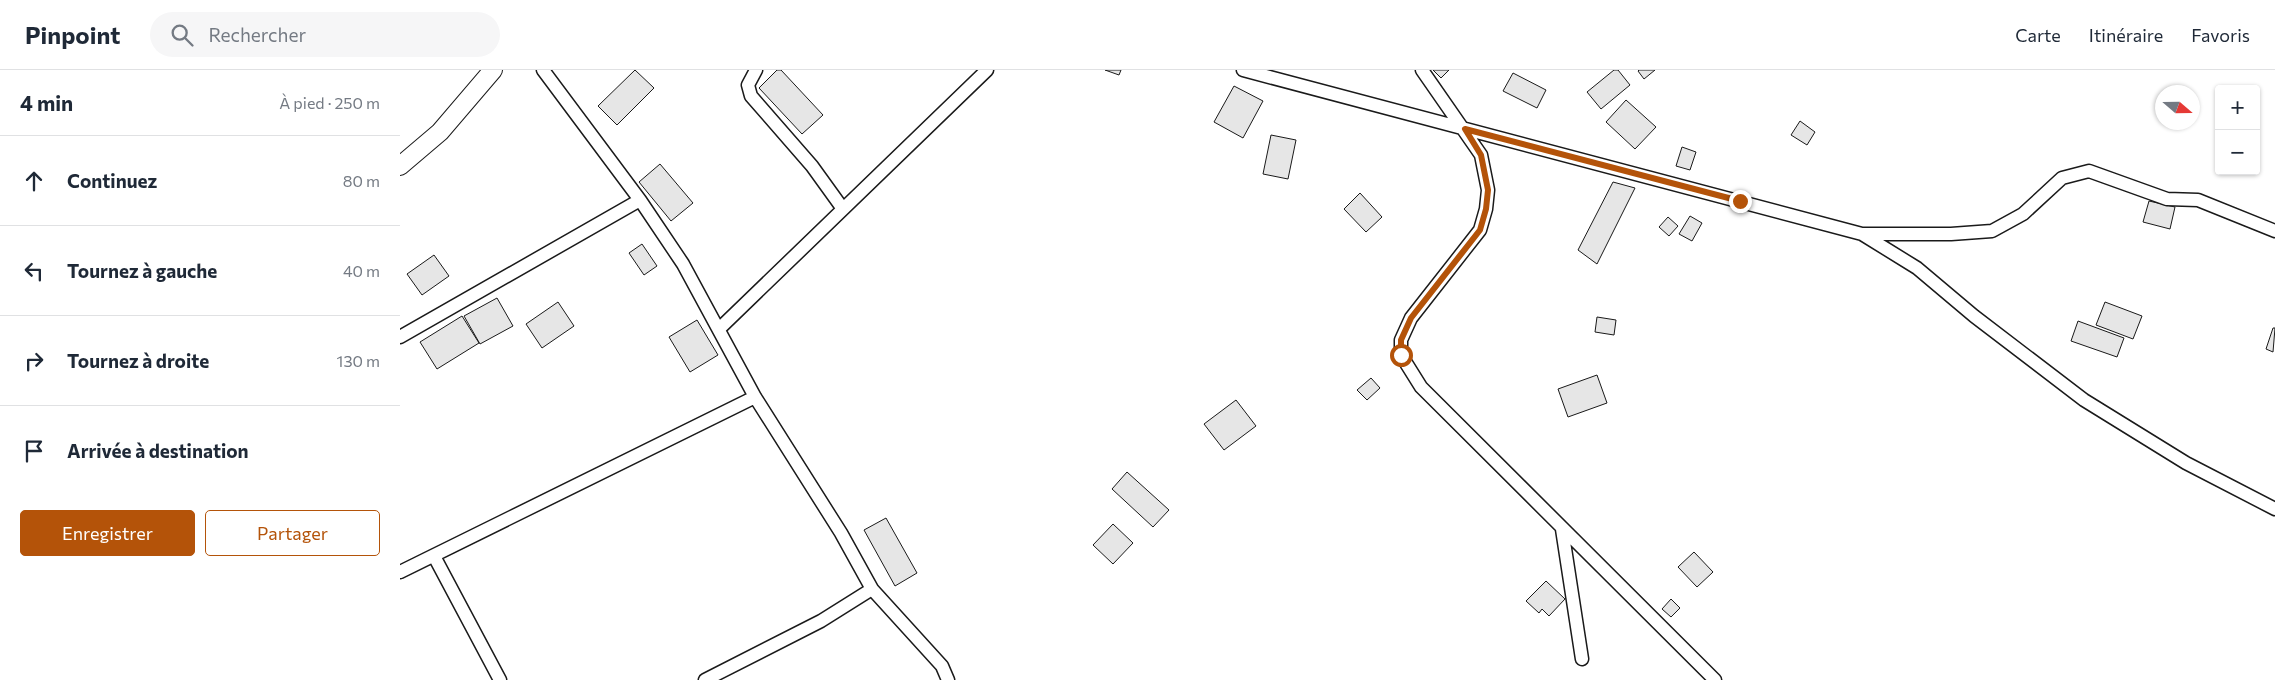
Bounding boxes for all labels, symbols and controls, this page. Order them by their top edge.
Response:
search box [150,12,500,57]
text: Pinpoint [25,20,120,49]
icon: search [168,21,196,49]
text: Rechercher [208,23,306,46]
text: Carte [2015,24,2061,46]
text: Itinéraire [2089,24,2163,46]
text: Favoris [2191,24,2250,46]
north arrow [2155,85,2200,130]
map controls [2215,85,2260,175]
button: + [2215,85,2260,130]
text: 4 min [20,90,73,115]
text: À pied · 250 m [279,93,380,112]
button: − [2215,130,2260,175]
icon: ahead [20,167,48,195]
text: Continuez [67,169,157,192]
text: 80 m [343,171,380,190]
route end [1729,190,1752,213]
icon: left [20,257,48,285]
text: Tournez à gauche [67,259,217,282]
text: 40 m [343,261,380,280]
route start [1390,344,1413,367]
icon: right [20,347,48,375]
text: Tournez à droite [67,349,209,372]
text: 130 m [337,351,380,370]
icon: arrive [20,437,48,465]
text: Arrivée à destination [67,439,249,462]
button: Enregistrer [20,510,195,556]
button: Partager [205,510,380,556]

